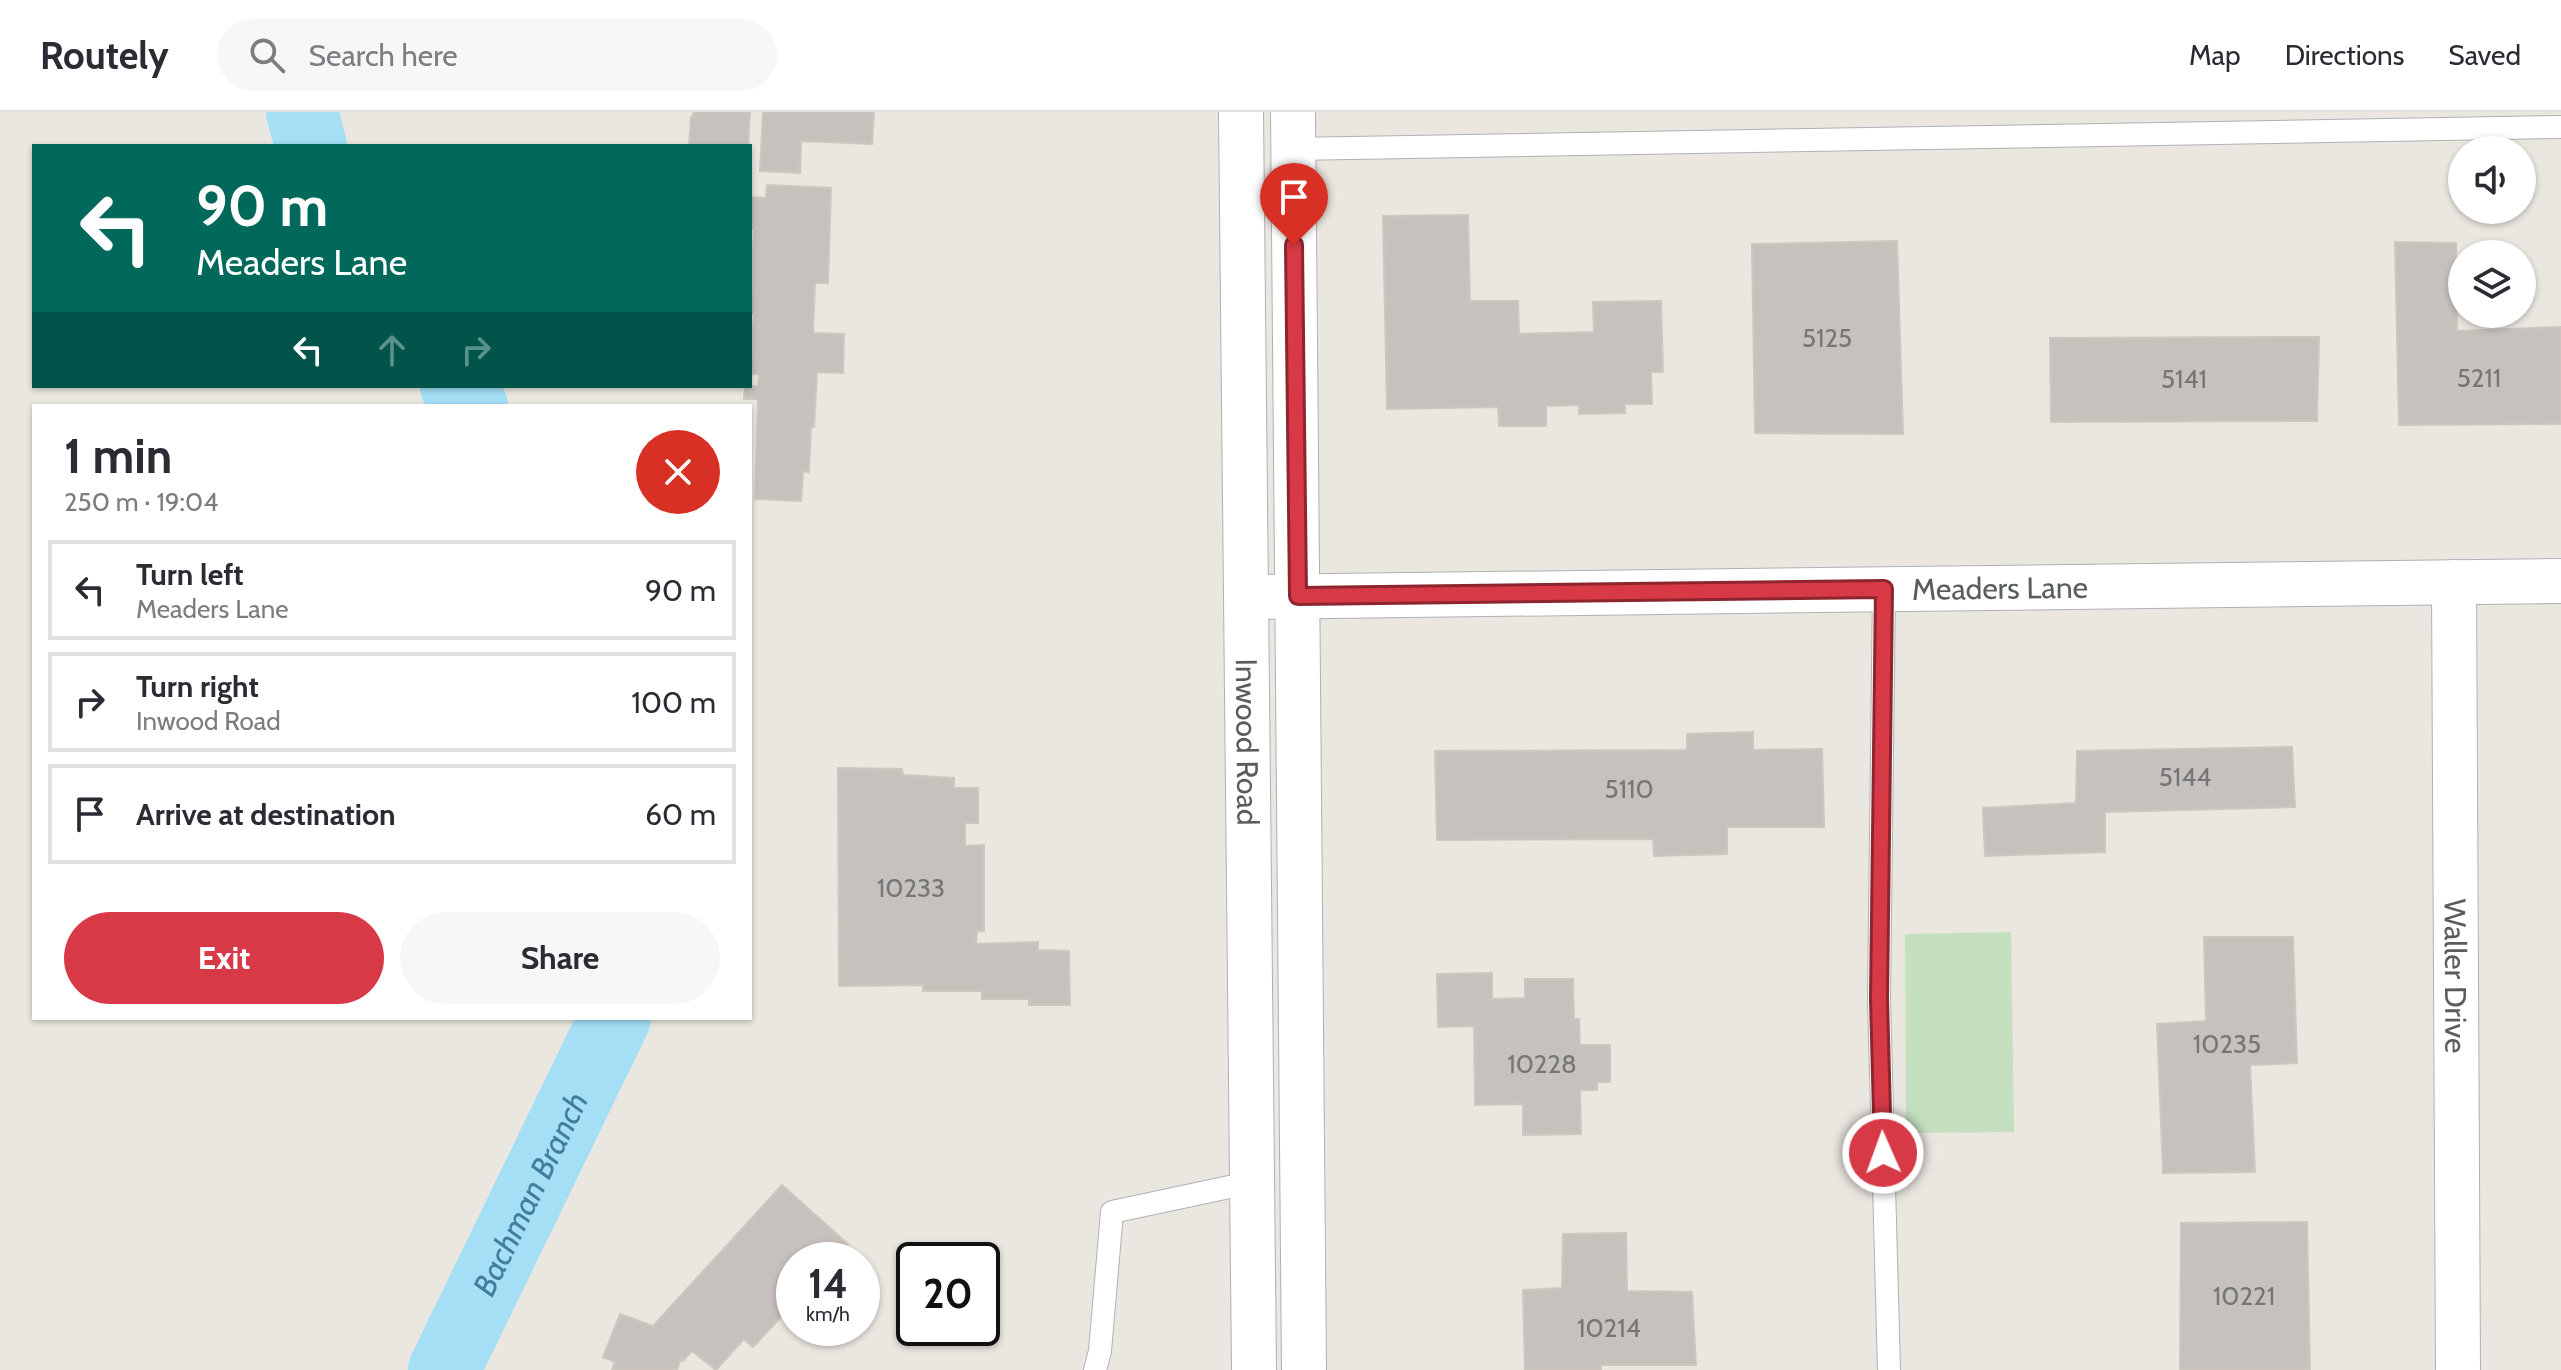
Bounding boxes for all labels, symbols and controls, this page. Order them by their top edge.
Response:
search box [217,19,777,91]
text: Routely [40,32,169,79]
icon: search [245,33,289,77]
text: Search here [309,37,458,74]
text: Map [2189,38,2241,72]
text: Directions [2285,38,2404,72]
text: Saved [2448,38,2521,72]
map controls [2448,136,2536,328]
button: sound [2448,136,2536,224]
pin [1260,163,1328,245]
text: 90 m [196,172,328,240]
icon: arrive [1272,175,1316,219]
icon: left [64,176,168,280]
text: Meaders Lane [196,240,407,284]
button: layers [2448,240,2536,328]
house number: 5125 [1802,322,1852,354]
icon: left [286,328,330,372]
icon: ahead [370,328,414,372]
icon: right [454,328,498,372]
house number: 5211 [2457,362,2501,394]
house number: 5141 [2161,363,2207,395]
text: 1 min [64,427,172,485]
button: close [636,430,720,514]
text: 250 m · 19:04 [64,486,218,518]
text: Turn left [136,556,244,593]
icon: left [68,568,112,612]
street label: Meaders Lane [1912,568,2088,607]
text: 90 m [645,572,716,609]
text: Meaders Lane [136,593,289,625]
street label: Inwood Road [1228,658,1267,826]
text: Turn right [136,668,259,705]
icon: right [68,680,112,724]
text: 100 m [631,684,716,721]
text: Inwood Road [136,705,281,737]
house number: 5144 [2159,761,2211,793]
house number: 5110 [1604,773,1654,805]
icon: arrive [68,792,112,836]
text: Arrive at destination [136,796,396,833]
text: 60 m [645,796,716,833]
house number: 10233 [877,872,945,904]
street label: Waller Drive [2437,899,2475,1053]
button: Exit [64,912,384,1004]
button: Share [400,912,720,1004]
house number: 10235 [2193,1028,2261,1060]
house number: 10228 [1507,1048,1577,1080]
water label: Bachman Branch [464,1086,596,1302]
position arrow [1841,1111,1925,1195]
speed limit sign: 20 [896,1242,1000,1346]
text: 14 [808,1259,848,1308]
house number: 10221 [2213,1280,2275,1312]
text: km/h [806,1302,850,1326]
house number: 10214 [1577,1312,1641,1344]

